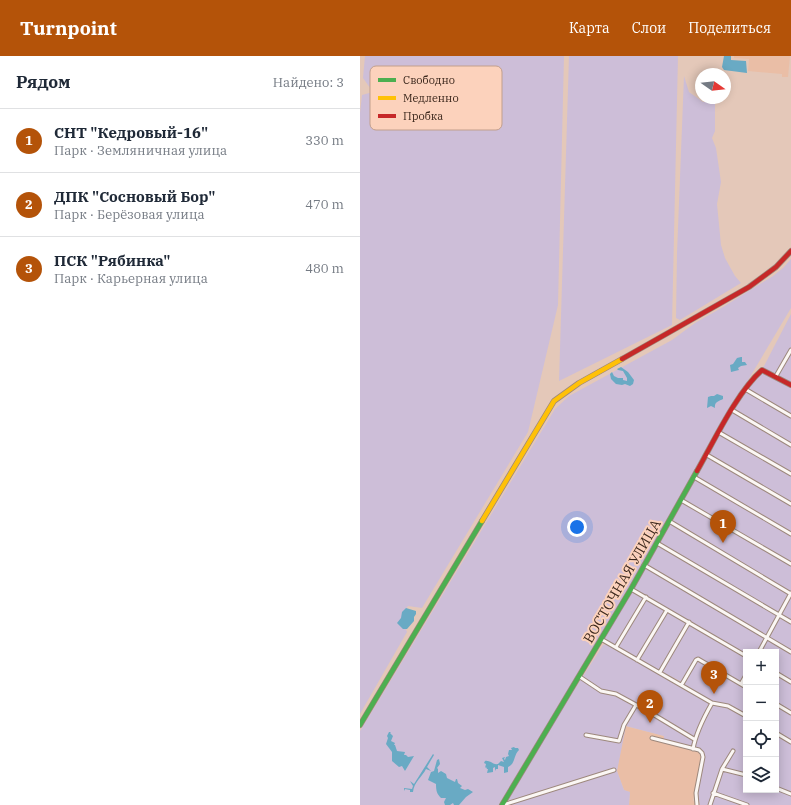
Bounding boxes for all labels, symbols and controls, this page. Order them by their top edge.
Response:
text: Turnpoint [20,16,117,40]
text: Карта [569,19,610,37]
text: Слои [632,19,666,37]
text: Поделиться [688,19,771,37]
legend [370,66,502,130]
north arrow [695,68,731,104]
text: Рядом [16,71,71,93]
text: Свободно [403,73,455,87]
text: Найдено: 3 [273,74,344,91]
text: Медленно [403,91,459,105]
text: Пробка [403,109,443,123]
text: СНТ "Кедровый-16" [54,123,208,142]
text: 1 [25,132,33,149]
text: 330 m [305,132,344,149]
text: Парк · Земляничная улица [54,142,227,159]
text: ДПК "Сосновый Бор" [54,187,216,206]
text: 2 [25,196,33,213]
text: 470 m [305,196,344,213]
text: Парк · Берёзовая улица [54,206,205,223]
text: ПСК "Рябинка" [54,251,170,270]
text: 3 [25,260,33,277]
text: 480 m [305,260,344,277]
text: Парк · Карьерная улица [54,270,208,287]
pin: 1 [710,510,736,543]
street label: ВОСТОЧНАЯ УЛИЦА [579,516,665,646]
your location [567,517,587,537]
map controls [743,649,779,793]
button: + [743,649,779,685]
pin: 3 [701,661,727,694]
button: − [743,685,779,721]
pin: 2 [637,690,663,723]
button: locate [743,721,779,757]
button: layers [743,757,779,793]

